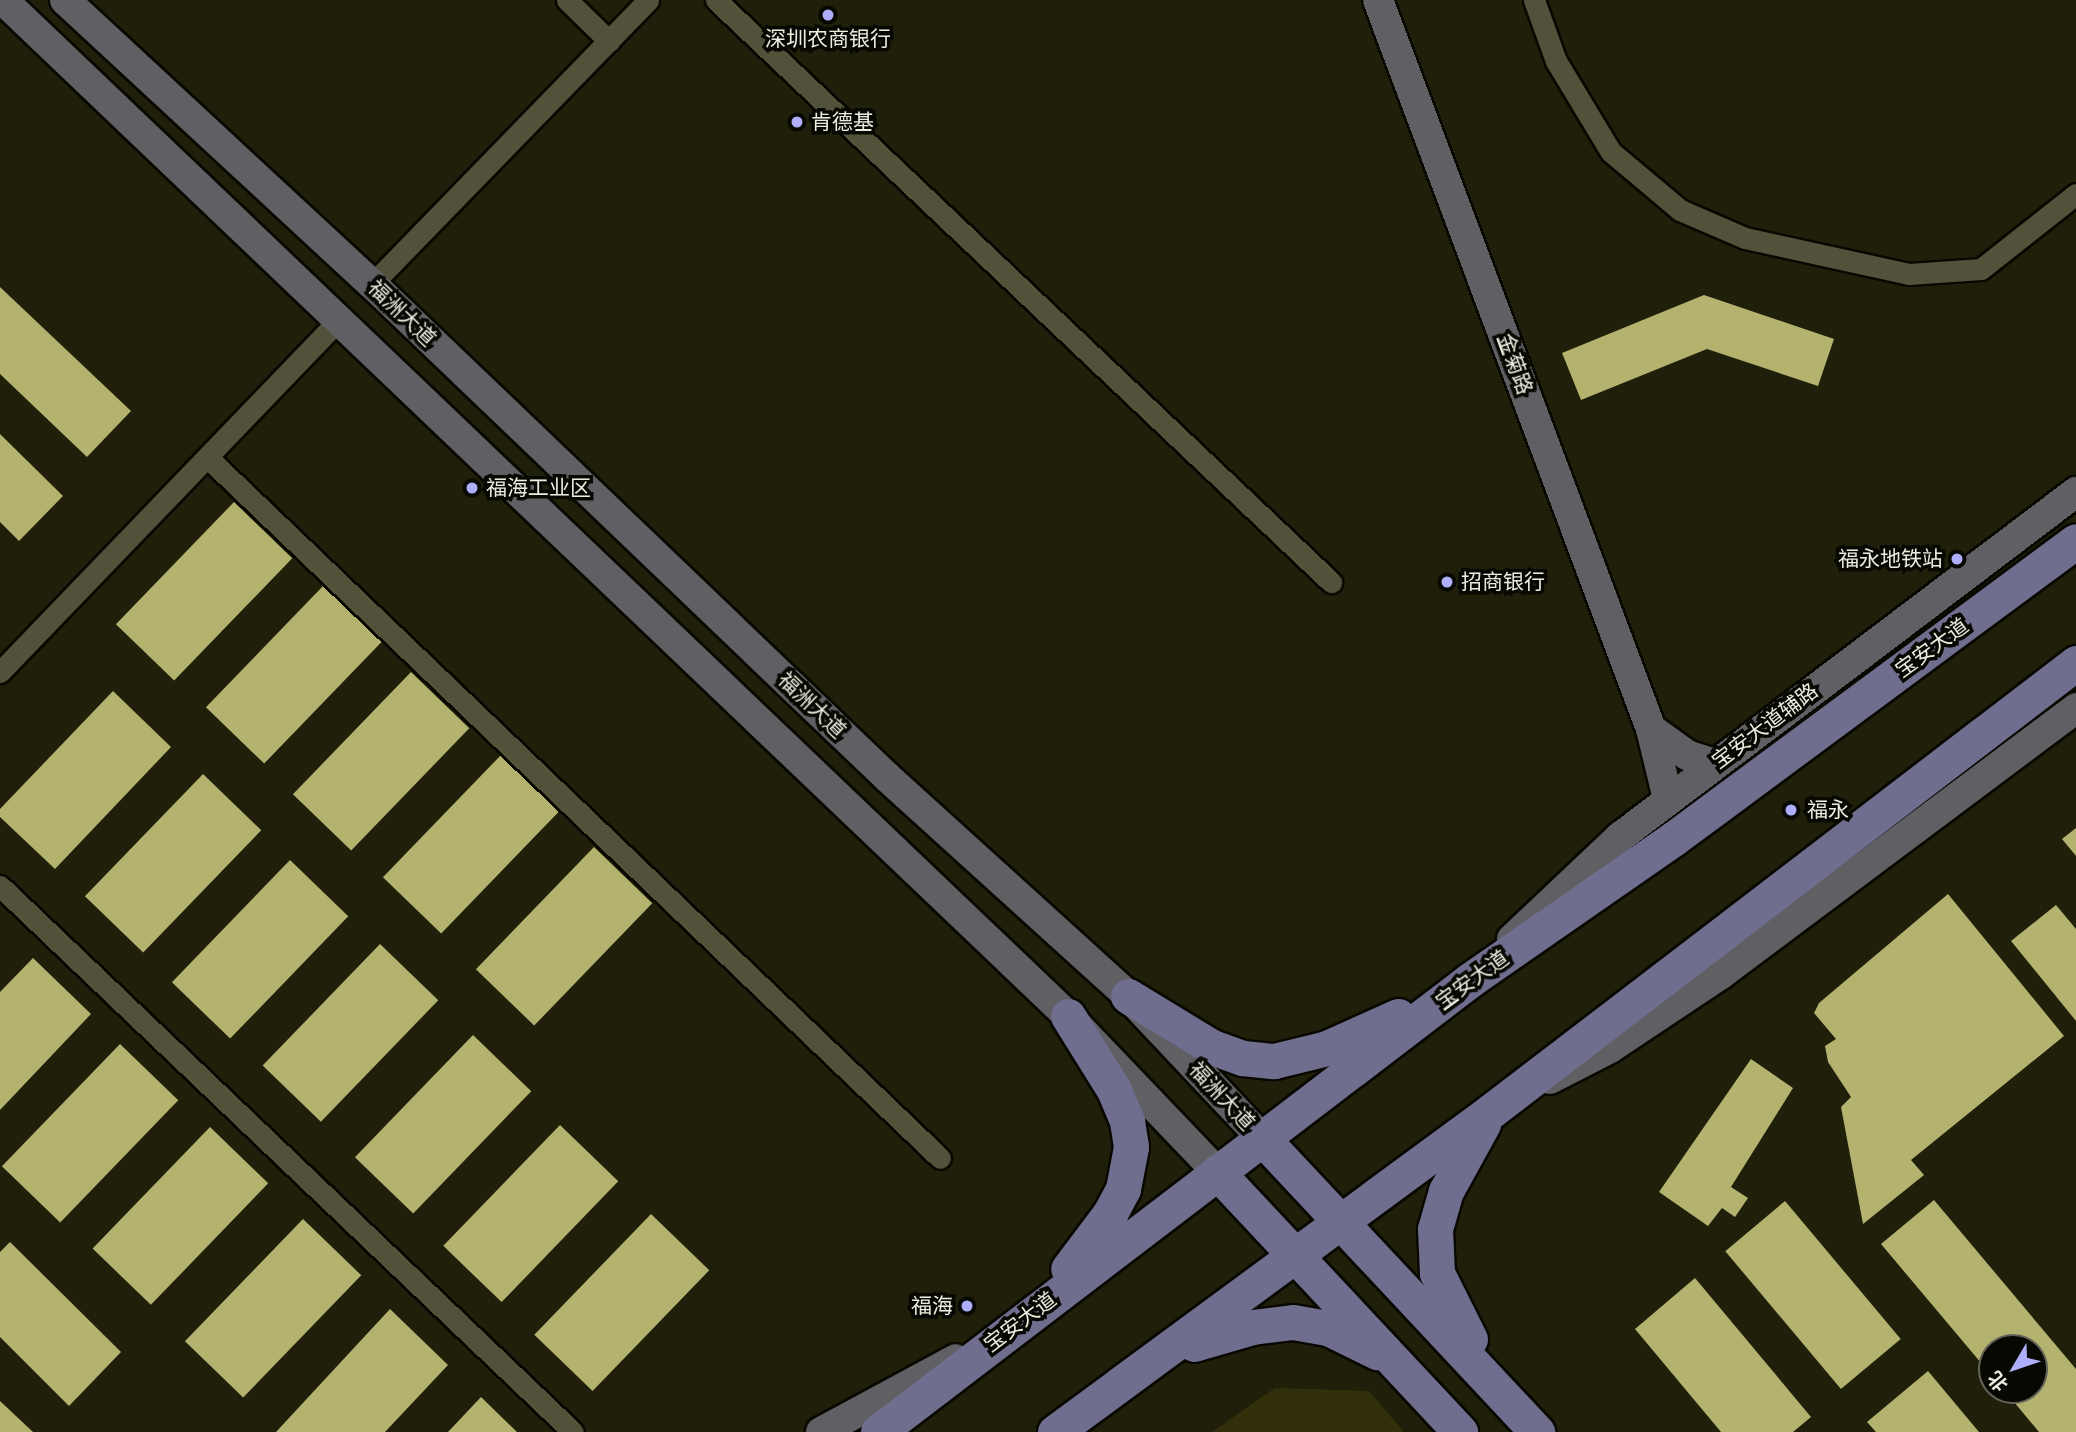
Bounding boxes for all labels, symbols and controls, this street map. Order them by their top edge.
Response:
marker: 深圳农商银行 [820,7,836,23]
place label: 深圳农商银行 [765,26,891,52]
place label: 肯德基 [811,109,874,135]
marker: 肯德基 [789,114,805,130]
street label: 福洲大道 [363,275,441,351]
street label: 金菊路 [1492,330,1538,398]
place label: 福海工业区 [486,475,591,501]
marker: 福海工业区 [464,480,480,496]
place label: 福永地铁站 [1838,546,1943,572]
marker: 福永地铁站 [1949,551,1965,567]
place label: 招商银行 [1461,569,1545,595]
marker: 招商银行 [1439,574,1455,590]
street label: 宝安大道 [1891,613,1973,683]
street label: 福洲大道 [773,667,851,743]
street label: 宝安大道辅路 [1707,678,1823,774]
place label: 福永 [1807,797,1849,823]
marker: 福永 [1781,800,1801,820]
street label: 宝安大道 [1431,945,1513,1015]
street label: 福洲大道 [1184,1057,1260,1135]
street label: 宝安大道 [979,1287,1061,1357]
place label: 福海 [911,1293,953,1319]
marker: 福海 [959,1298,975,1314]
north arrow [1978,1334,2048,1404]
text: 北 [1983,1367,2013,1396]

